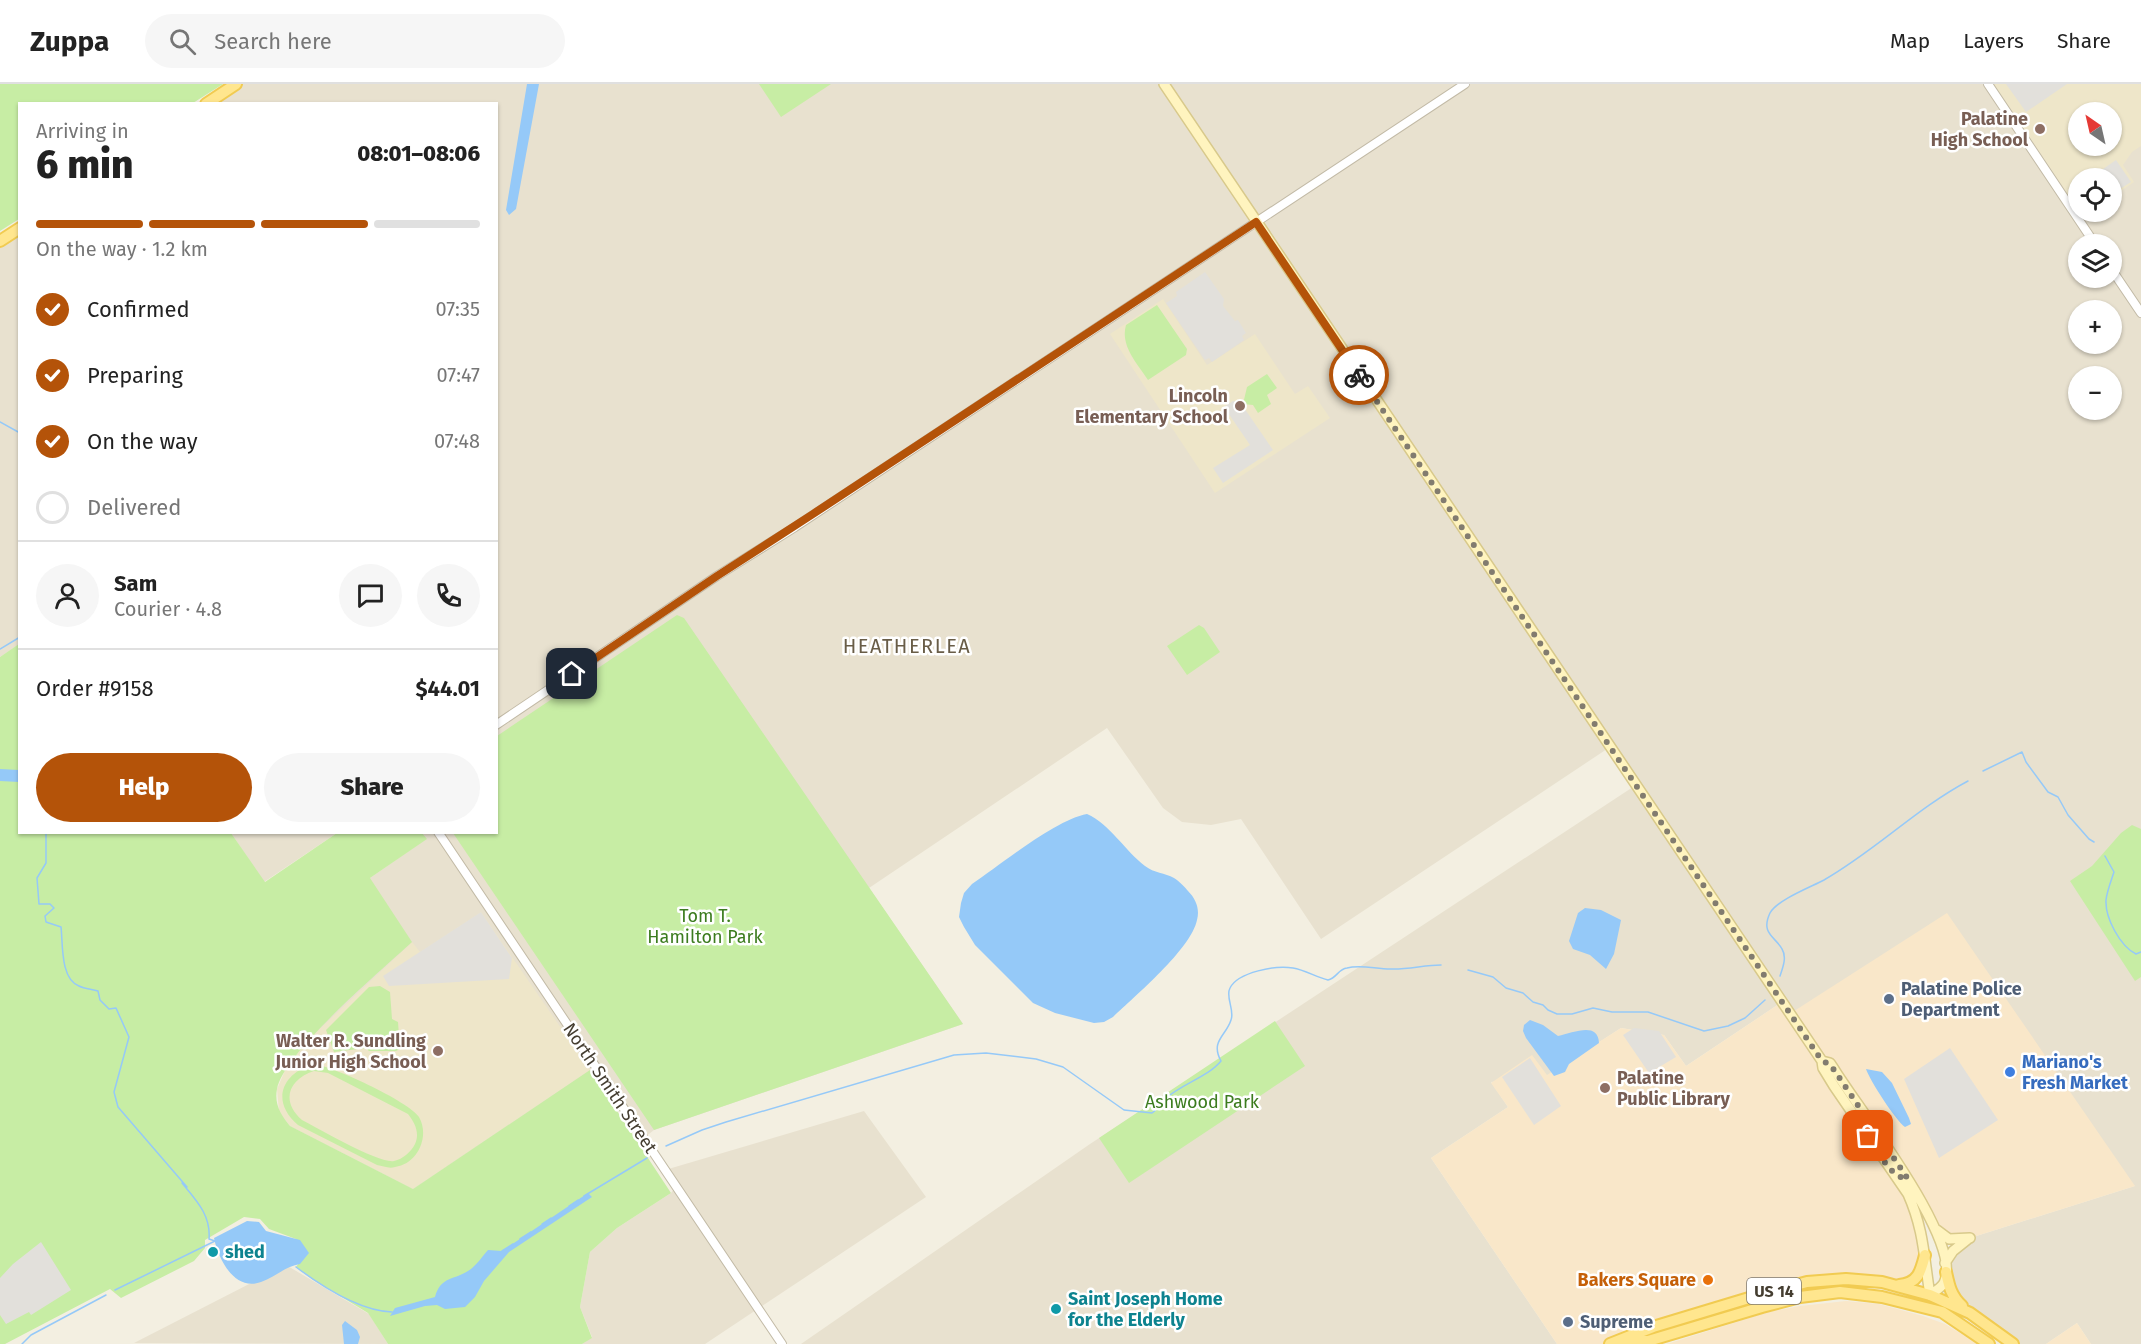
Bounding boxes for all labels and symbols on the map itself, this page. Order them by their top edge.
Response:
north arrow [2068,102,2122,156]
place label: Palatine High School [1931,108,2029,151]
marker: Palatine High School [2033,122,2047,136]
courier [1329,345,1389,405]
place label: Lincoln Elementary School [1075,385,1229,428]
marker: Lincoln Elementary School [1233,399,1247,413]
district label: HEATHERLEA [843,634,971,658]
pin [546,648,597,699]
park label: Tom T. Hamilton Park [647,905,763,948]
place label: Palatine Police Department [1901,978,2022,1021]
marker: Palatine Police Department [1882,992,1896,1006]
street label: North Smith Street [558,1019,662,1158]
place label: Walter R. Sundling Junior High School [274,1030,427,1073]
marker: Walter R. Sundling Junior High School [431,1044,445,1058]
place label: Mariano's Fresh Market [2022,1051,2129,1094]
marker: Mariano's Fresh Market [2003,1065,2017,1079]
place label: Palatine Public Library [1617,1067,1730,1110]
marker: Palatine Public Library [1598,1081,1612,1095]
park label: Ashwood Park [1145,1091,1260,1113]
pin [1842,1110,1893,1161]
place label: shed [225,1241,265,1263]
marker: shed [206,1245,220,1259]
place label: Bakers Square [1578,1269,1696,1291]
marker: Bakers Square [1701,1273,1715,1287]
road number: US 14 [1747,1278,1801,1304]
place label: Saint Joseph Home for the Elderly [1068,1288,1223,1331]
marker: Saint Joseph Home for the Elderly [1049,1302,1063,1316]
place label: Supreme [1580,1311,1653,1333]
marker: Supreme [1561,1315,1575,1329]

